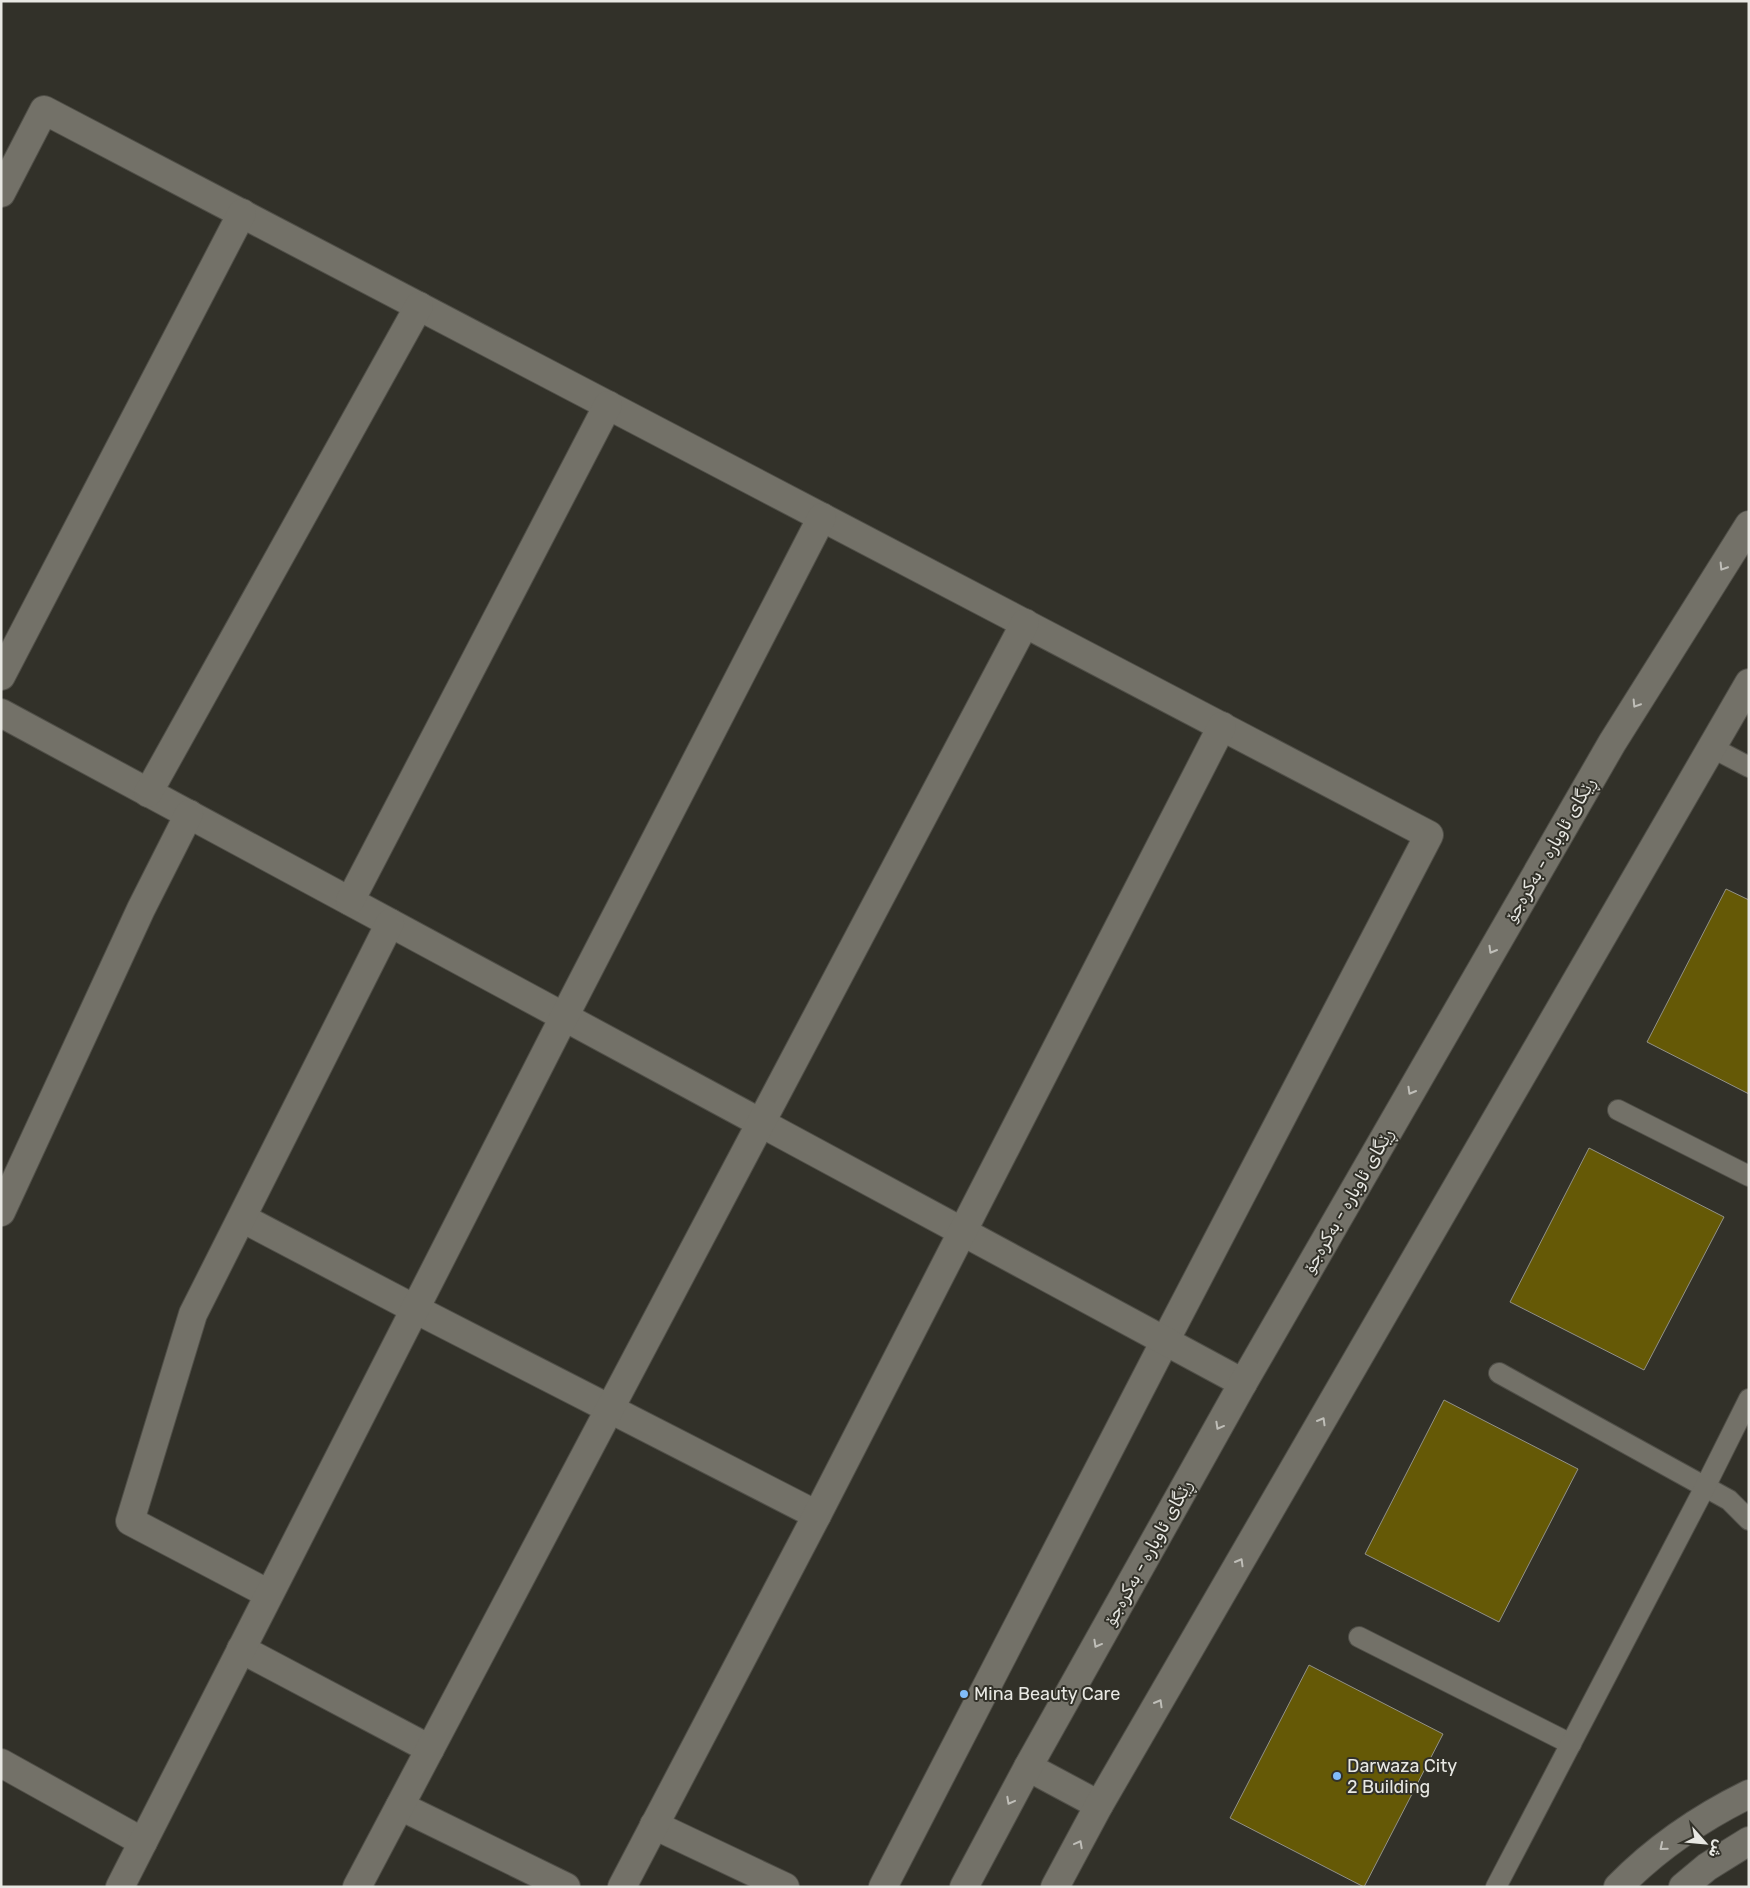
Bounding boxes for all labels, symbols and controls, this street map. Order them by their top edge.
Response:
one-way arrow [1719,561,1729,570]
one-way arrow [1633,699,1643,708]
street label: ڕێگای ئاوبارە - بەکرەجۆ [1500,774,1603,928]
one-way arrow [1489,945,1499,954]
one-way arrow [1408,1086,1418,1095]
street label: ڕێگای ئاوبارە - بەکرەجۆ [1298,1125,1401,1279]
one-way arrow [1315,1418,1325,1427]
one-way arrow [1216,1420,1226,1429]
street label: ڕێگای ئاوبارە - بەکرەجۆ [1099,1476,1200,1631]
one-way arrow [1234,1558,1244,1567]
one-way arrow [1093,1638,1103,1647]
place label: Mina Beauty Care [974,1683,1120,1705]
marker: Mina Beauty Care [958,1688,970,1700]
one-way arrow [1152,1699,1162,1708]
place label: Darwaza City 2 Building [1347,1755,1457,1798]
marker: Darwaza City 2 Building [1331,1770,1343,1782]
one-way arrow [1006,1796,1016,1805]
north arrow [1680,1818,1730,1868]
text: ش [1704,1837,1728,1861]
one-way arrow [1072,1840,1082,1849]
one-way arrow [1659,1841,1668,1850]

